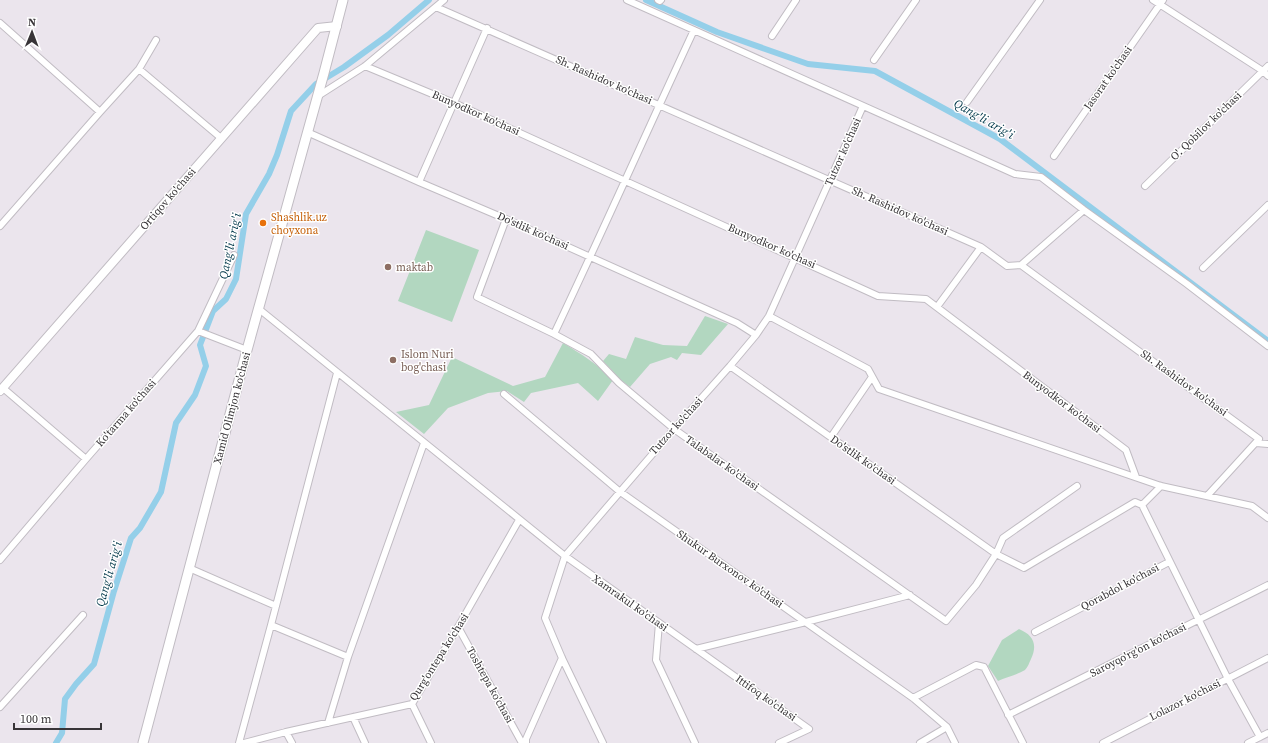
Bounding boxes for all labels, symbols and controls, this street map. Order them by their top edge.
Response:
north arrow [12,12,52,52]
text: N [28,15,36,30]
street label: Jasorat ko'chasi [1080,43,1136,114]
street label: Sh. Rashidov ko'chasi [553,52,655,108]
street label: Bunyodkor ko'chasi [430,87,522,139]
street label: O'. Qobilov ko'chasi [1167,88,1245,164]
water label: Qang'li arig'i [951,95,1017,143]
street label: Tutzor ko'chasi [821,116,865,188]
street label: Ortiqov ko'chasi [137,165,199,233]
street label: Sh. Rashidov ko'chasi [849,183,951,239]
street label: Do'stlik ko'chasi [495,208,571,254]
place label: Shashlik.uz choyxona [271,210,327,238]
water label: Qang'li arig'i [215,211,245,280]
marker: Shashlik.uz choyxona [258,218,268,228]
street label: Bunyodkor ko'chasi [726,220,818,272]
place label: maktab [396,260,433,275]
marker: maktab [383,262,393,272]
street label: Sh. Rashidov ko'chasi [1137,346,1231,420]
place label: Islom Nuri bog'chasi [401,347,454,375]
street label: Xamid Olimjon ko'chasi [210,350,254,466]
marker: Islom Nuri bog'chasi [388,355,398,365]
street label: Bunyodkor ko'chasi [1020,368,1104,436]
street label: Ko'tarma ko'chasi [92,376,160,450]
street label: Tutzor ko'chasi [646,394,706,458]
street label: Talabalar ko'chasi [682,432,762,494]
street label: Do'stlik ko'chasi [827,432,899,488]
street label: Shukur Burxonov ko'chasi [674,526,786,612]
water label: Qang'li arig'i [92,539,126,608]
street label: Qorabdol ko'chasi [1078,560,1162,614]
street label: Xamrakul ko'chasi [589,571,671,635]
street label: Qurg'ontepa ko'chasi [406,610,472,704]
street label: Saroyqo'rg'on ko'chasi [1087,619,1189,681]
street label: Toshtepa ko'chasi [463,644,517,726]
street label: Ittifoq ko'chasi [732,671,800,725]
street label: Lolazor ko'chasi [1147,676,1223,724]
scale bar [14,705,101,731]
text: 100 m [20,711,52,727]

